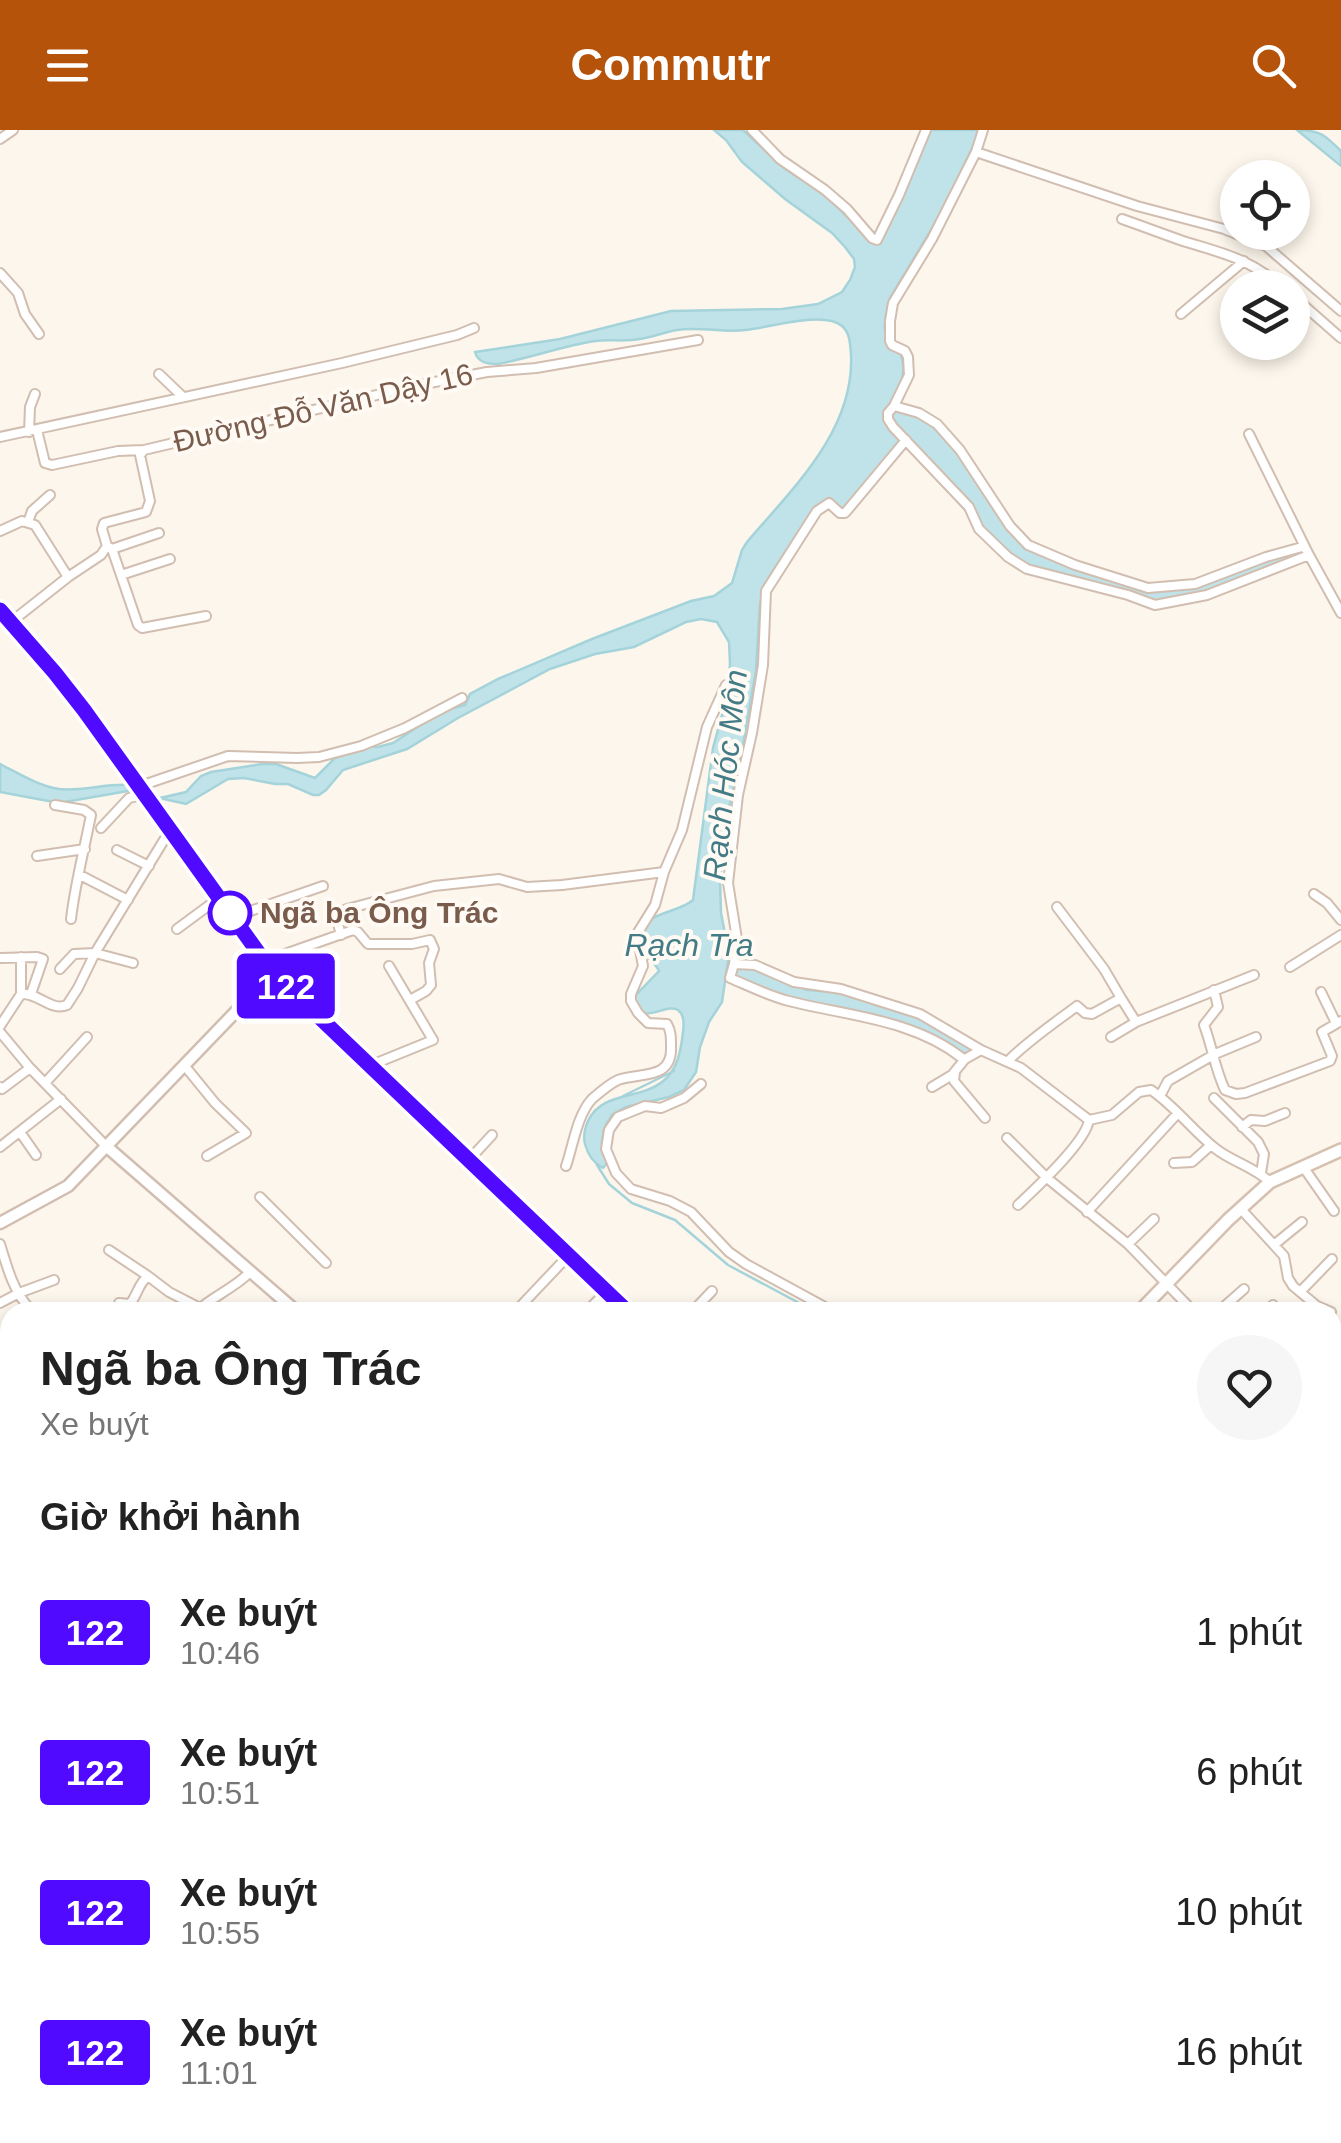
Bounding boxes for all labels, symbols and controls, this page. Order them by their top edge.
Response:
icon: menu [40,38,95,93]
icon: search [1246,38,1301,93]
text: Commutr [571,39,771,90]
map controls [1220,160,1310,360]
button: locate [1220,160,1310,250]
button: layers [1220,270,1310,360]
street label: Đường Đỗ Văn Dậy 16 [170,357,476,458]
water label: Rạch Hóc Môn [696,668,754,882]
marker: Ngã ba Ông Trác [209,892,251,934]
place label: Ngã ba Ông Trác [260,896,498,929]
water label: Rạch Tra [624,927,754,963]
line badge: 122 [228,954,344,1018]
text: 122 [257,967,315,1006]
button: heart [1197,1335,1302,1440]
text: Ngã ba Ông Trác [40,1342,421,1395]
text: Xe buýt [40,1406,149,1442]
text: Giờ khởi hành [40,1496,301,1538]
text: Xe buýt [180,1592,317,1634]
text: 1 phút [1196,1611,1302,1653]
text: 122 [66,1613,124,1652]
text: 10:46 [180,1635,260,1671]
text: Xe buýt [180,1732,317,1774]
text: 6 phút [1196,1751,1302,1793]
text: 122 [66,1753,124,1792]
text: 10:51 [180,1775,260,1811]
text: Xe buýt [180,1872,317,1914]
text: 10 phút [1175,1891,1302,1933]
text: 122 [66,1893,124,1932]
text: 10:55 [180,1915,260,1951]
text: Xe buýt [180,2012,317,2054]
text: 16 phút [1175,2031,1302,2073]
text: 122 [66,2033,124,2072]
text: 11:01 [180,2055,258,2091]

